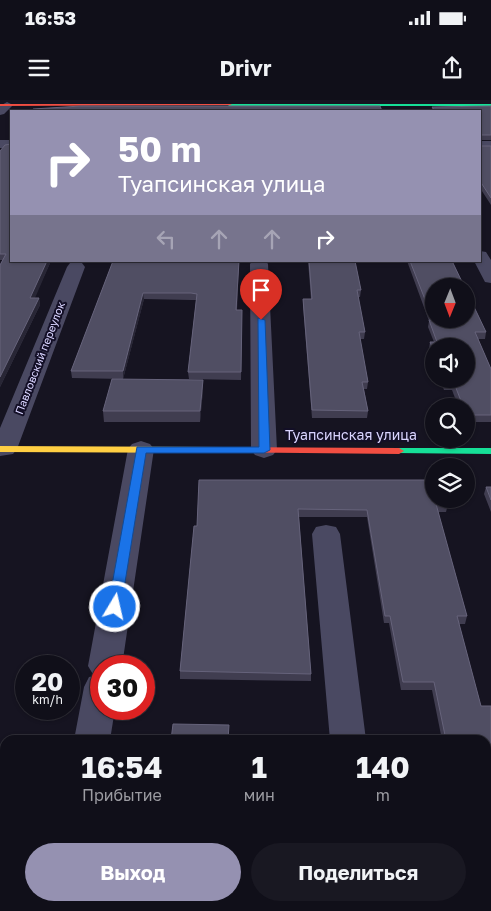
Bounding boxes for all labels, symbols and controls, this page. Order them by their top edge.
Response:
text: 16:53 [25,6,76,29]
icon: menu [25,54,53,82]
text: Drivr [219,54,272,81]
icon: share [438,54,466,82]
text: 50 m [118,128,201,170]
icon: right [35,130,100,195]
text: Туапсинская улица [118,170,325,197]
icon: left [152,225,180,253]
icon: ahead [205,225,233,253]
icon: ahead [258,225,286,253]
icon: right [311,225,339,253]
pin [240,269,282,320]
icon: arrive [247,276,275,304]
north arrow [425,278,475,328]
map controls [425,278,475,508]
street label: Павловский переулок [12,299,67,416]
button: sound [425,338,475,388]
button: search [425,398,475,448]
street label: Туапсинская улица [285,426,417,443]
button: layers [425,458,475,508]
position arrow [88,580,140,632]
speed limit sign: 30 [90,655,155,720]
text: 20 [32,666,63,697]
text: km/h [32,692,63,707]
text: 16:54 [81,749,162,785]
text: 1 [251,749,267,785]
text: 140 [356,749,410,785]
text: Прибытие [82,785,162,805]
text: мин [244,785,275,805]
text: m [376,785,390,805]
button: Выход [25,843,241,901]
button: Поделиться [251,843,466,901]

